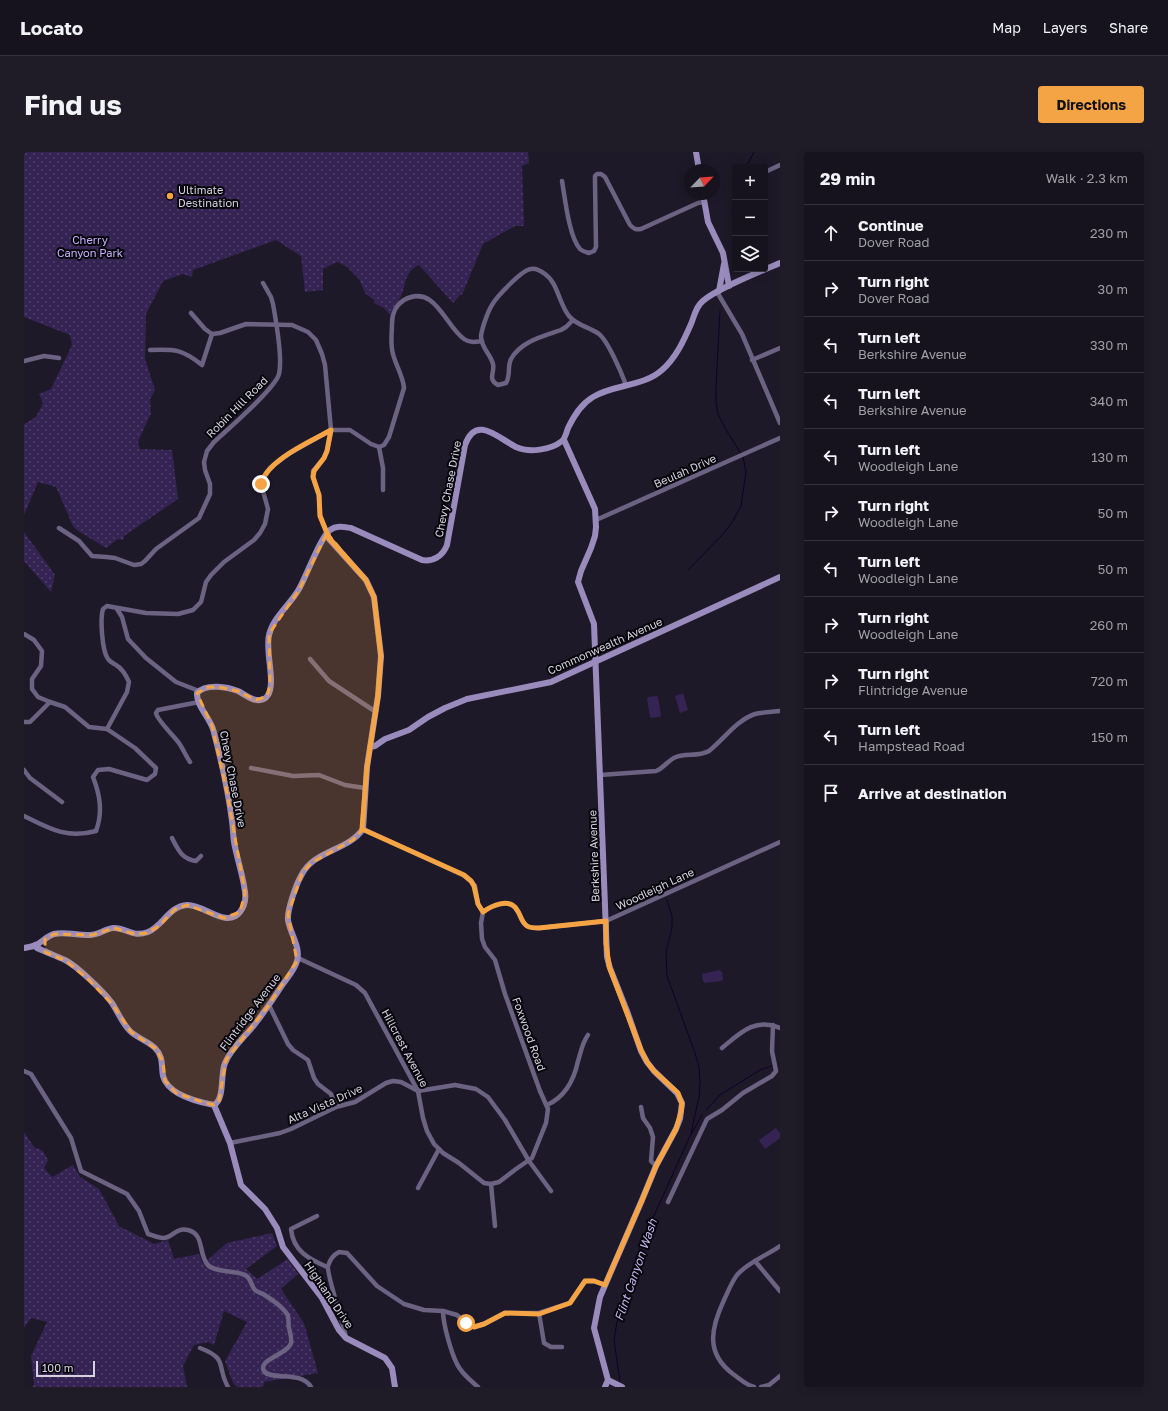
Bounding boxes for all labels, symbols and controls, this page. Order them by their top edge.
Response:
text: Locato [20,16,83,39]
text: Map [992,19,1021,36]
text: Layers [1043,19,1087,36]
text: Share [1109,19,1148,36]
button: Directions [1038,86,1144,123]
text: Find us [24,88,122,121]
north arrow [684,164,720,200]
map controls [732,164,768,272]
button: + [732,164,768,200]
text: 29 min [820,168,875,189]
text: Walk · 2.3 km [1046,170,1128,186]
place label: Ultimate Destination [178,183,239,209]
marker: Ultimate Destination [165,191,175,201]
button: − [732,200,768,236]
text: Continue [858,216,924,234]
icon: ahead [820,222,842,244]
text: 230 m [1090,225,1128,241]
park label: Cherry Canyon Park [57,233,123,259]
text: Dover Road [858,234,929,250]
button: layers [732,236,768,272]
text: Turn right [858,272,929,290]
icon: right [820,278,842,300]
text: 30 m [1098,281,1128,297]
text: Dover Road [858,290,929,306]
text: Turn left [858,328,920,346]
icon: left [820,334,842,356]
text: 330 m [1090,337,1128,353]
text: Berkshire Avenue [858,346,967,362]
street label: Robin Hill Road [203,373,270,440]
text: Turn left [858,384,920,402]
icon: left [820,390,842,412]
text: 340 m [1090,393,1128,409]
text: Berkshire Avenue [858,402,967,418]
street label: Chevy Chase Drive [432,439,463,538]
text: Turn left [858,440,920,458]
icon: left [820,446,842,468]
text: 130 m [1091,449,1128,465]
street label: Beulah Drive [652,451,718,490]
text: Woodleigh Lane [858,458,958,474]
route end [252,475,270,493]
text: Turn right [858,496,929,514]
icon: right [820,502,842,524]
text: 50 m [1098,505,1128,521]
text: Woodleigh Lane [858,514,958,530]
text: Turn left [858,552,920,570]
icon: left [820,558,842,580]
text: 50 m [1098,561,1128,577]
text: Woodleigh Lane [858,570,958,586]
text: Turn right [858,608,929,626]
street label: Commonwealth Avenue [545,614,664,677]
icon: right [820,614,842,636]
text: 260 m [1090,617,1128,633]
text: Woodleigh Lane [858,626,958,642]
text: Turn right [858,664,929,682]
icon: right [820,670,842,692]
text: 720 m [1091,673,1128,689]
text: Flintridge Avenue [858,682,968,698]
text: Turn left [858,720,920,738]
icon: left [820,726,842,748]
street label: Chevy Chase Drive [218,729,249,828]
text: 150 m [1091,729,1128,745]
text: Hampstead Road [858,738,965,754]
icon: arrive [820,782,842,804]
text: Arrive at destination [858,784,1007,802]
street label: Berkshire Avenue [585,810,602,902]
street label: Woodleigh Lane [614,865,696,912]
street label: Flintridge Avenue [216,971,283,1053]
street label: Foxwood Road [510,995,549,1072]
street label: Hillcrest Avenue [379,1006,432,1089]
street label: Alta Vista Drive [285,1081,364,1126]
water label: Flint Canyon Wash [611,1216,660,1323]
street label: Highland Drive [302,1259,357,1331]
route start [457,1314,475,1332]
scale bar [36,1359,95,1378]
text: 100 m [42,1361,73,1374]

